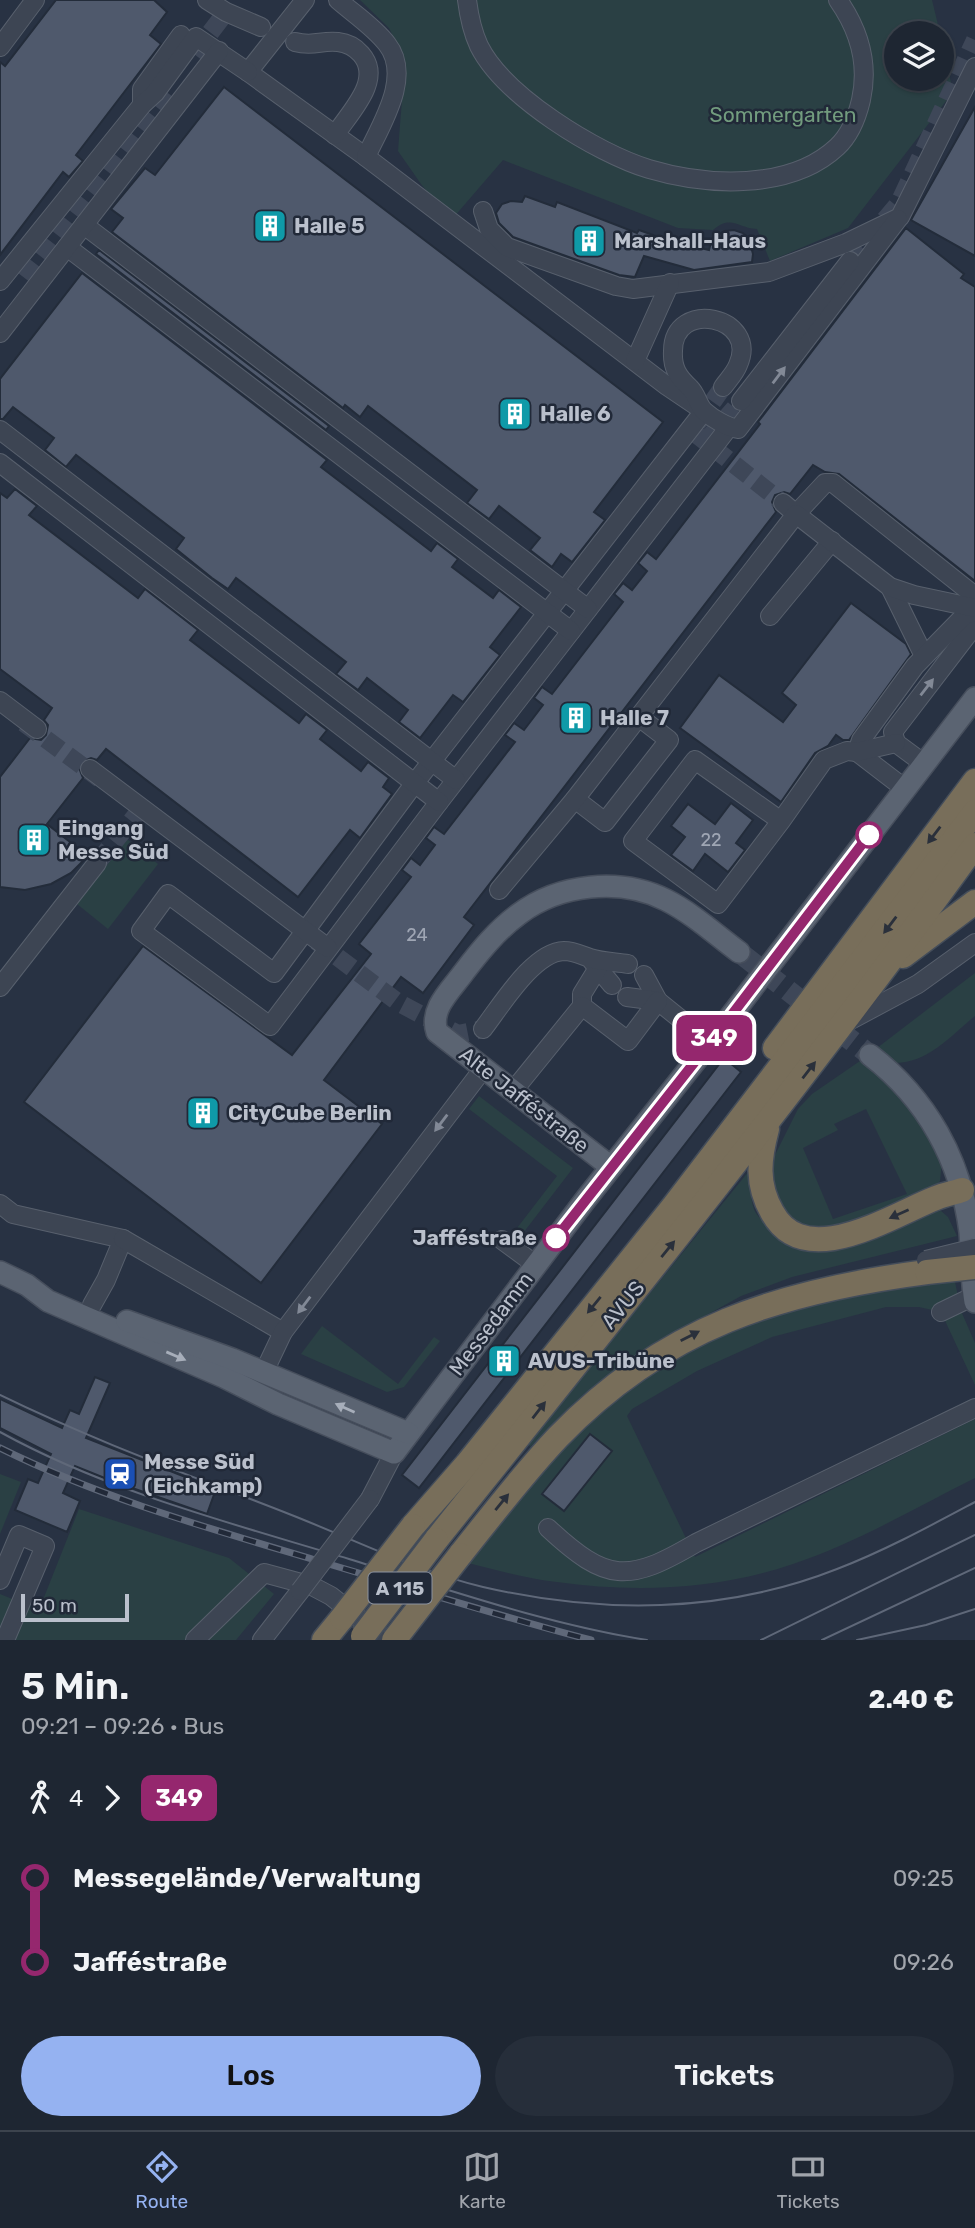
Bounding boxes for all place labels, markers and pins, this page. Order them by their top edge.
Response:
building icon: Halle 5 [251,207,289,245]
place label: Halle 5 [294,213,365,238]
building icon: Marshall-Haus [570,222,608,260]
place label: Marshall-Haus [614,228,766,253]
building icon: Halle 6 [496,395,534,433]
place label: Halle 6 [540,401,611,426]
building icon: Halle 7 [557,699,595,737]
place label: Halle 7 [600,705,669,730]
place label: Eingang Messe Süd [58,815,169,864]
building icon: Eingang Messe Süd [15,821,53,859]
unlabelled marker [856,822,882,848]
building icon: CityCube Berlin [184,1094,222,1132]
place label: CityCube Berlin [228,1100,392,1125]
place label: Jafféstraße [412,1225,537,1250]
marker: Jafféstraße [543,1225,569,1251]
building icon: AVUS-Tribüne [485,1342,523,1380]
place label: AVUS-Tribüne [528,1348,675,1373]
place label: Messe Süd (Eichkamp) [144,1449,262,1498]
station icon: Messe Süd (Eichkamp) [101,1455,139,1493]

